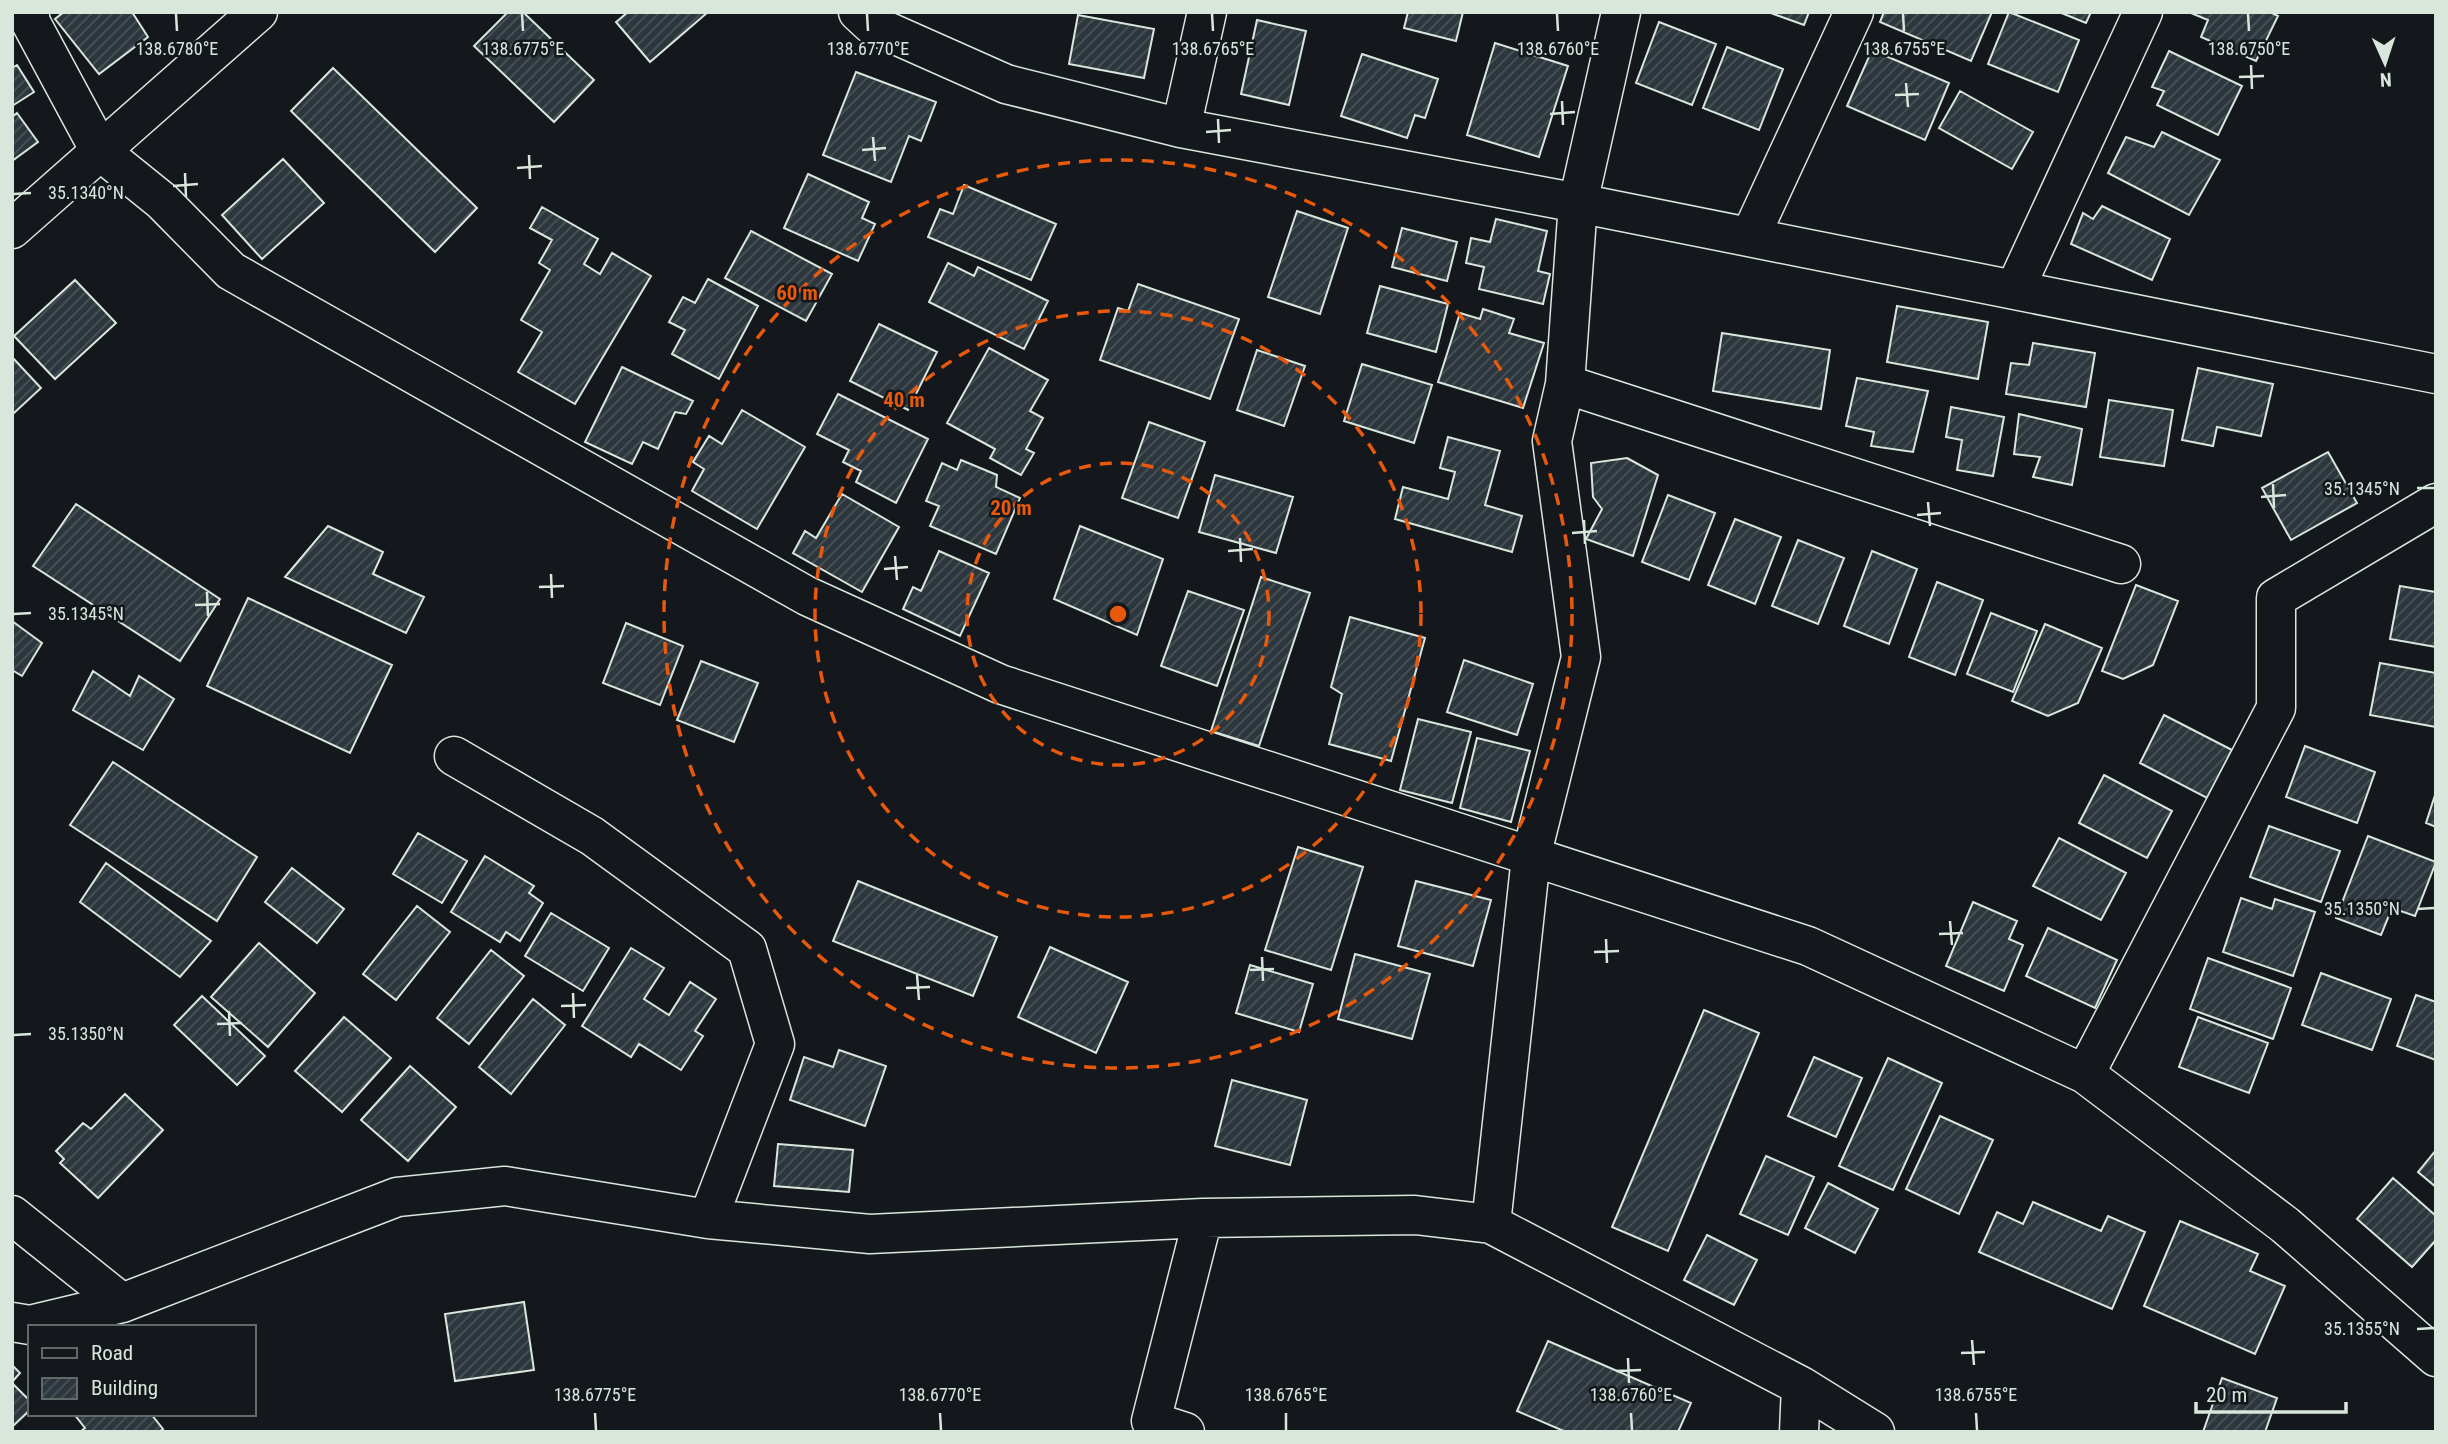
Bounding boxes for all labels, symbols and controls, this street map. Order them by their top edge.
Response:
north arrow [2350,28,2420,98]
text: 138.6780°E [136,38,218,59]
text: 138.6775°E [482,38,564,59]
text: 138.6770°E [827,38,909,59]
text: 138.6765°E [1172,38,1254,59]
text: 138.6760°E [1517,38,1599,59]
text: 138.6755°E [1863,38,1945,59]
text: 138.6750°E [2208,38,2290,59]
text: N [2379,68,2392,91]
text: 35.1340°N [48,182,124,203]
text: 60 m [776,281,818,305]
text: 40 m [883,388,925,412]
text: 35.1345°N [2324,478,2400,499]
text: 20 m [990,496,1032,520]
centre of rings [1106,602,1130,626]
text: 35.1345°N [48,603,124,624]
text: 35.1350°N [2324,898,2400,919]
text: 35.1350°N [48,1023,124,1044]
text: 35.1355°N [2324,1318,2400,1339]
legend [28,1325,256,1416]
text: Road [91,1341,133,1365]
scale bar [2196,1370,2346,1414]
text: Building [91,1376,158,1400]
text: 20 m [2206,1383,2247,1407]
text: 138.6775°E [554,1384,636,1405]
text: 138.6770°E [899,1384,981,1405]
text: 138.6765°E [1245,1384,1327,1405]
text: 138.6760°E [1590,1384,1672,1405]
text: 138.6755°E [1935,1384,2017,1405]

